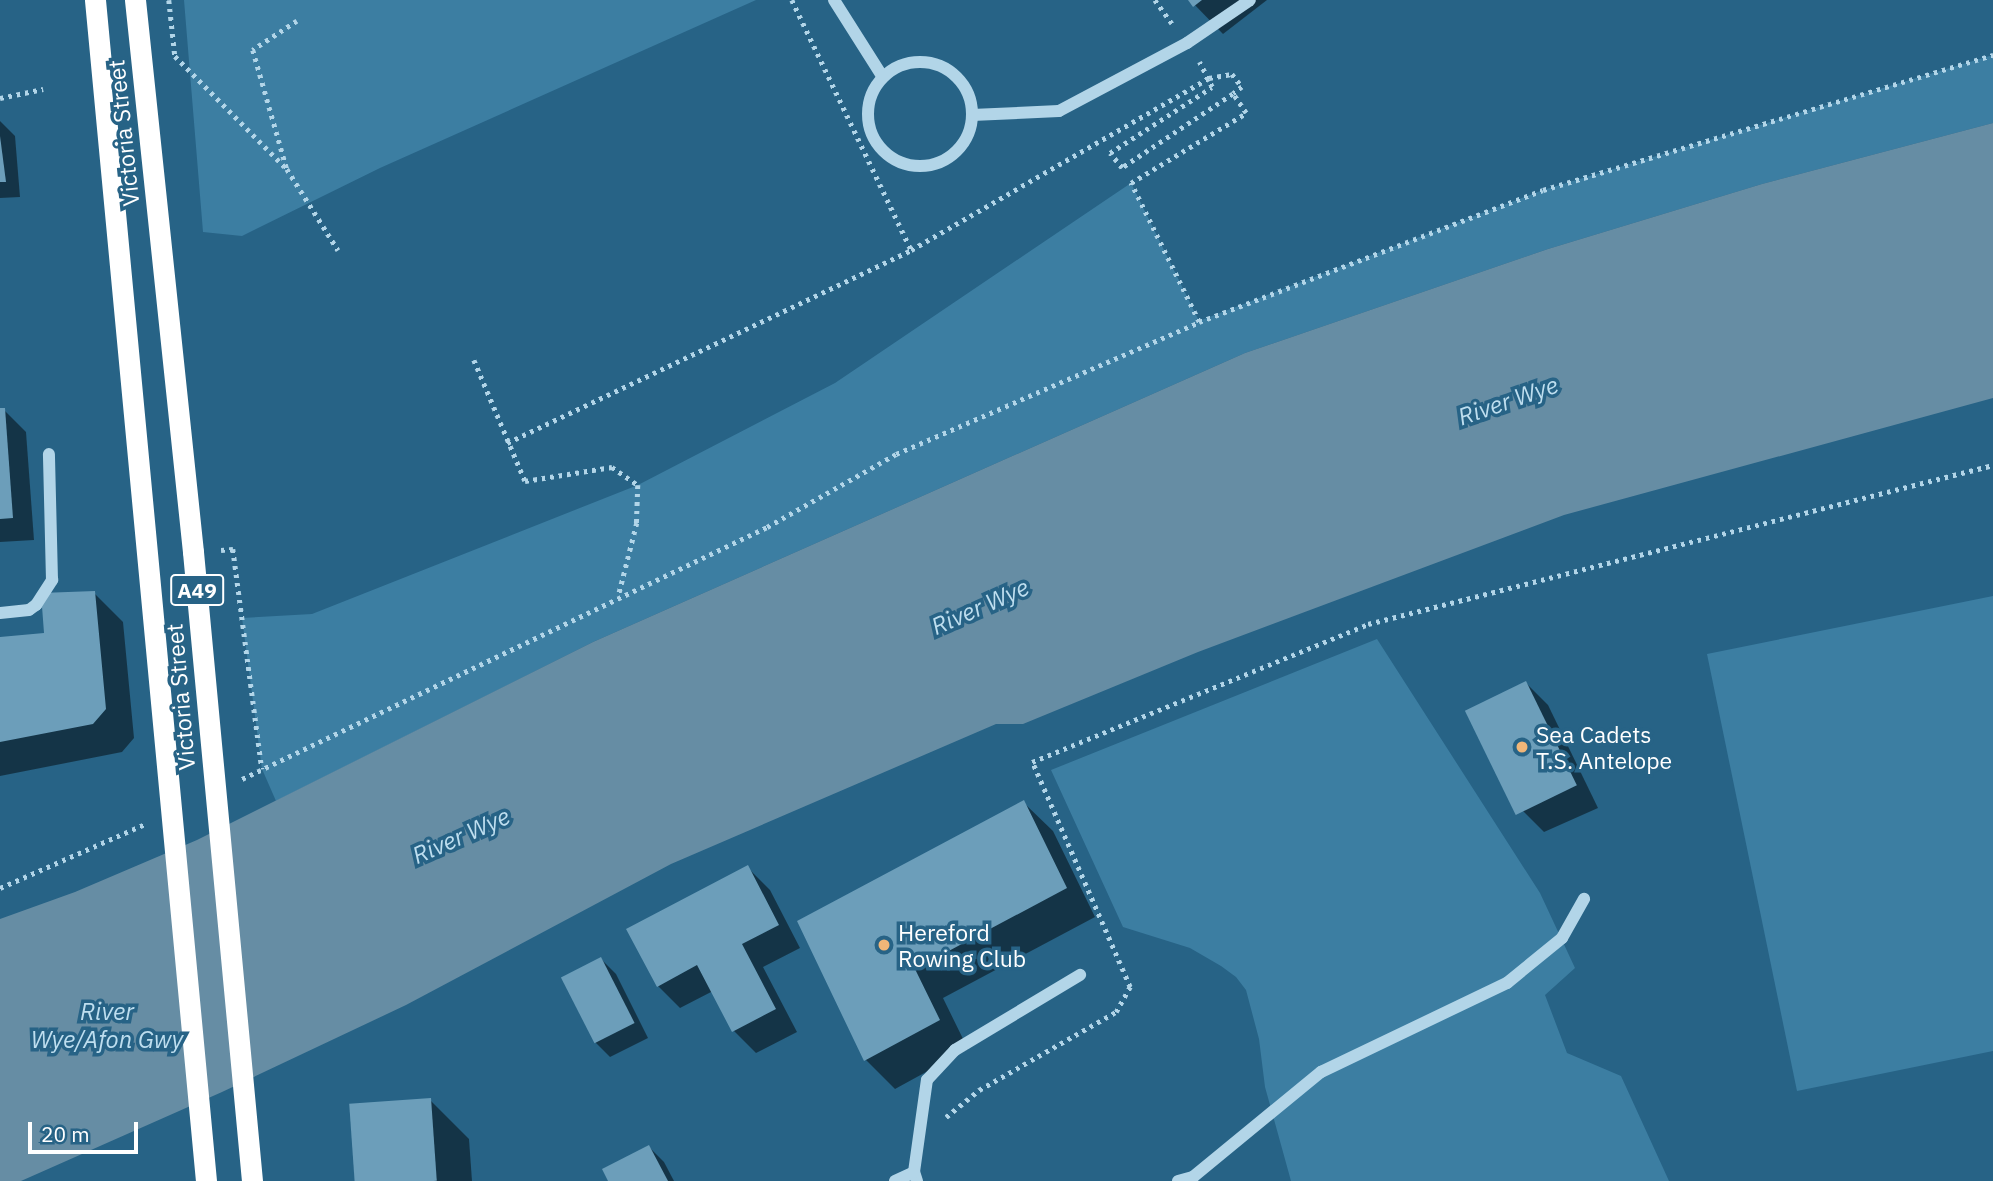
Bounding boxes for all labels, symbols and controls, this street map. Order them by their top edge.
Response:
street label: Victoria Street [102,58,144,208]
water label: River Wye [1454,370,1562,432]
road number: A49 [169,572,225,608]
water label: River Wye [927,573,1033,641]
street label: Victoria Street [160,622,200,772]
place label: Sea Cadets T.S. Antelope [1536,720,1672,774]
marker: Sea Cadets T.S. Antelope [1514,739,1530,755]
water label: River Wye [408,802,514,870]
place label: Hereford Rowing Club [898,918,1026,972]
marker: Hereford Rowing Club [876,937,892,953]
water label: River Wye/Afon Gwy [31,998,183,1054]
scale bar [32,1108,142,1152]
text: 20 m [41,1120,90,1148]

